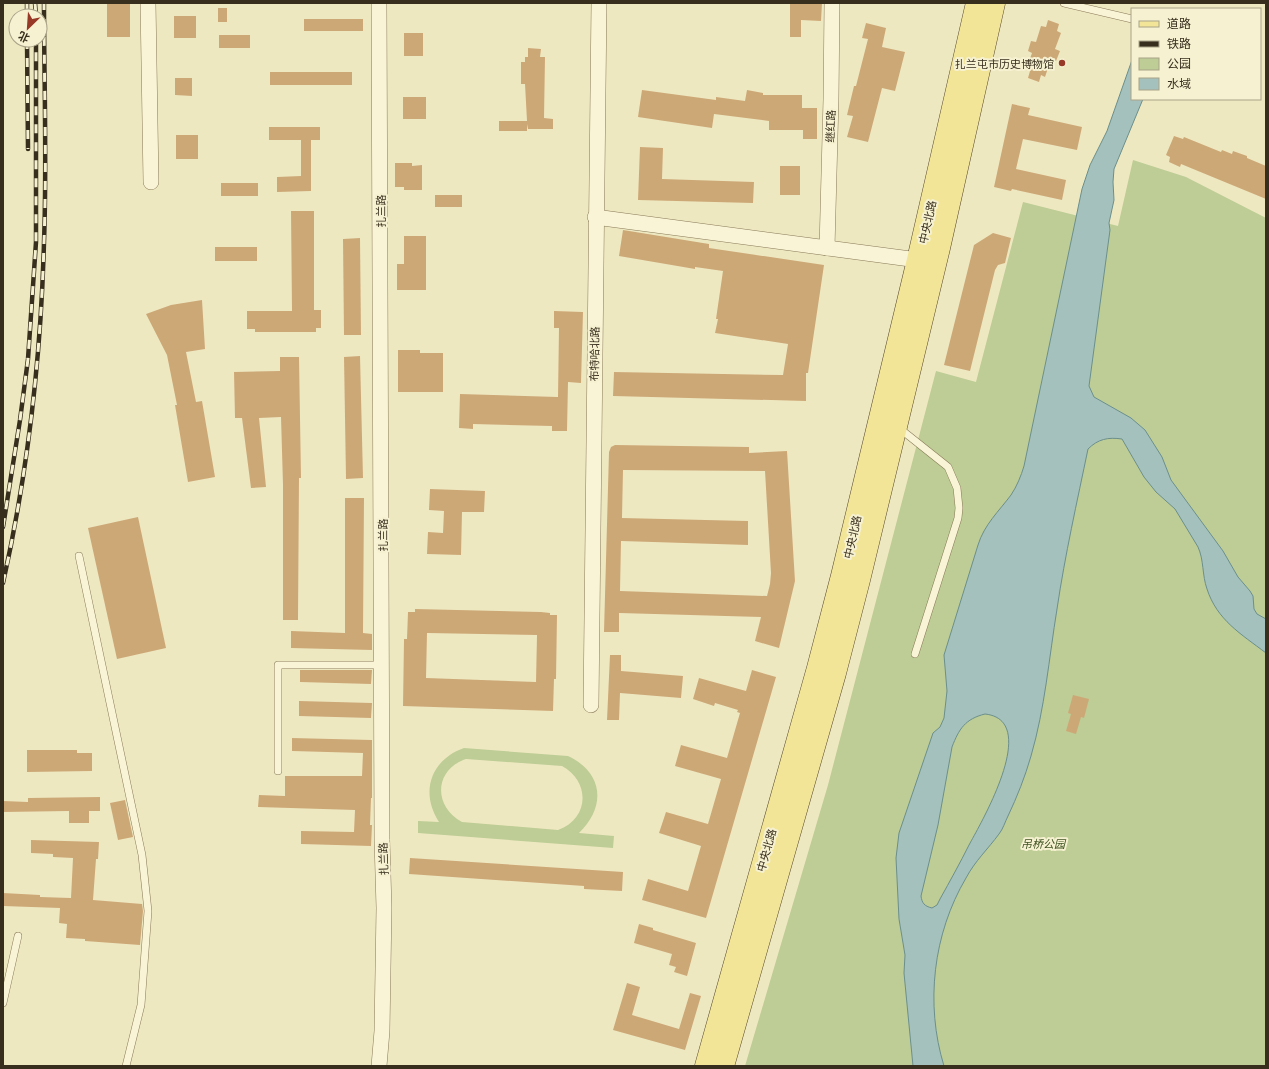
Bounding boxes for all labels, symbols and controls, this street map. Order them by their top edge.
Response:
north arrow [8,8,48,48]
legend [1131,8,1261,100]
text: 道路 [1167,15,1191,32]
text: 北 [15,28,32,47]
text: 铁路 [1167,35,1191,52]
text: 公园 [1167,55,1191,72]
place label: 扎兰屯市历史博物馆 [955,56,1054,71]
marker: 扎兰屯市历史博物馆 [1057,58,1067,68]
text: 水域 [1167,75,1191,92]
street label: 继红路 [822,109,838,143]
street label: 扎兰路 [373,195,388,228]
street label: 中央北路 [915,199,939,245]
street label: 布特哈北路 [586,326,602,382]
street label: 中央北路 [840,514,864,560]
street label: 扎兰路 [375,519,390,552]
street label: 中央北路 [753,827,779,873]
park label: 吊桥公园 [1021,836,1067,851]
street label: 扎兰路 [375,842,391,876]

